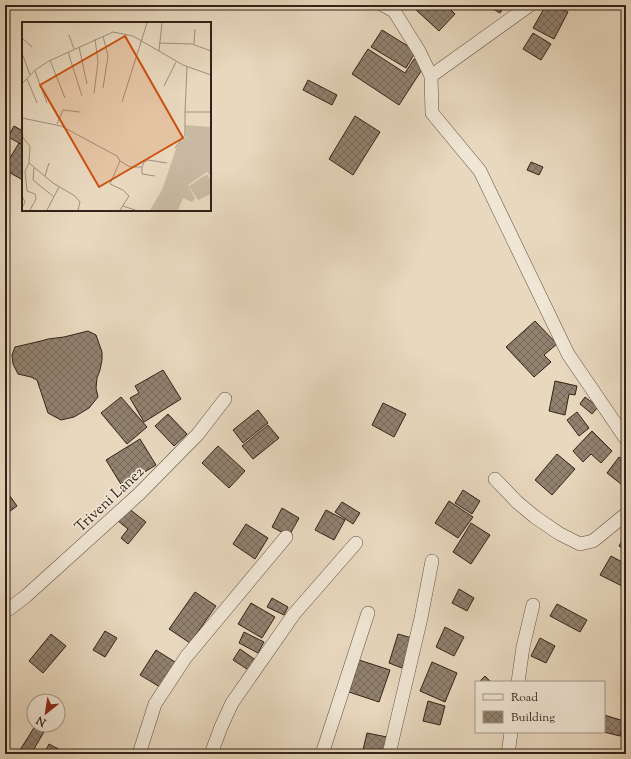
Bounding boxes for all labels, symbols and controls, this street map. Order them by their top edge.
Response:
inset map [22,22,211,211]
street label: Triveni Lane2 [71,462,149,538]
legend [475,681,605,733]
text: Road [511,689,538,707]
north arrow [26,693,66,733]
text: Building [511,709,555,727]
text: N [34,712,50,730]

